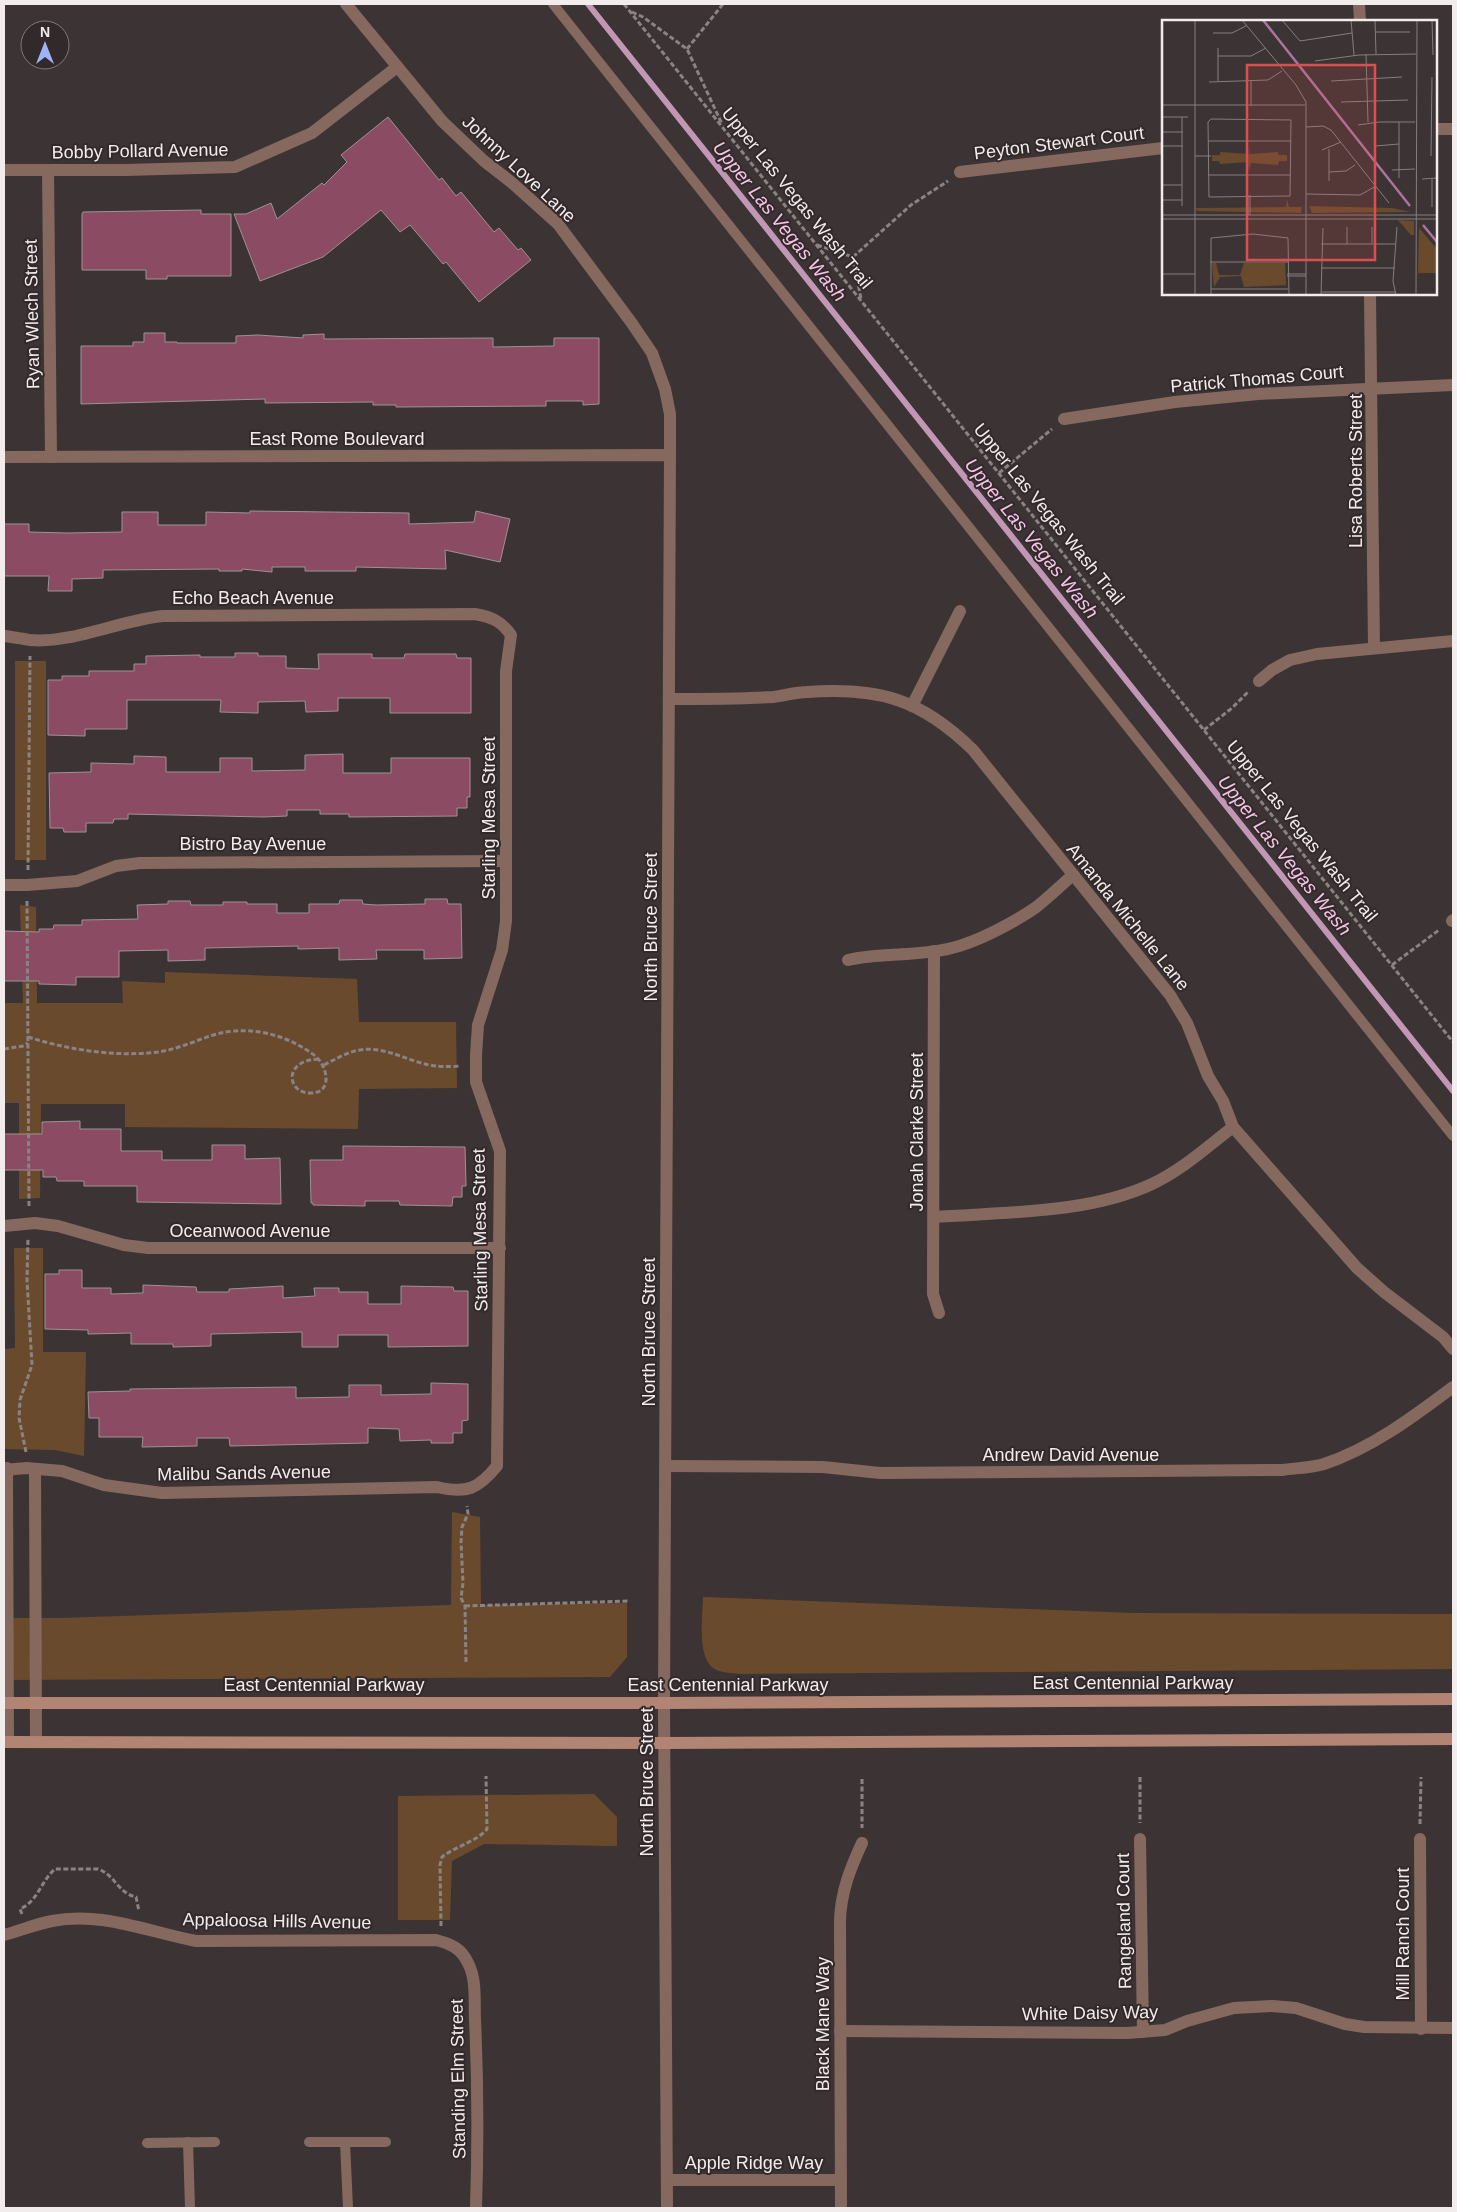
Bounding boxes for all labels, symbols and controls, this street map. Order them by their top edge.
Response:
north arrow [20,20,70,70]
inset map [1162,20,1437,295]
text: N [40,24,50,40]
street label: Upper Las Vegas Wash Trail [717,103,877,293]
street label: Johnny Love Lane [458,112,580,226]
street label: Peyton Stewart Court [973,123,1145,163]
water label: Upper Las Vegas Wash [708,136,852,306]
street label: Bobby Pollard Avenue [51,139,229,163]
street label: Ryan Wlech Street [21,239,43,389]
street label: Patrick Thomas Court [1170,361,1344,397]
street label: Lisa Roberts Street [1346,394,1366,548]
street label: Upper Las Vegas Wash Trail [969,419,1129,609]
street label: East Rome Boulevard [249,429,425,449]
water label: Upper Las Vegas Wash [960,453,1104,623]
street label: Echo Beach Avenue [172,588,334,608]
street label: Starling Mesa Street [479,736,499,900]
street label: Upper Las Vegas Wash Trail [1222,736,1382,926]
water label: Upper Las Vegas Wash [1213,770,1357,940]
street label: Bistro Bay Avenue [180,834,326,854]
street label: Amanda Michelle Lane [1063,840,1193,994]
street label: North Bruce Street [641,852,661,1002]
street label: Jonah Clarke Street [907,1052,927,1212]
street label: Starling Mesa Street [469,1148,491,1312]
street label: Oceanwood Avenue [170,1221,330,1241]
street label: North Bruce Street [639,1257,659,1407]
street label: Andrew David Avenue [983,1445,1159,1465]
street label: Malibu Sands Avenue [157,1461,331,1485]
street label: East Centennial Parkway [1032,1673,1234,1693]
street label: East Centennial Parkway [223,1675,425,1695]
street label: East Centennial Parkway [627,1675,829,1695]
street label: North Bruce Street [637,1707,657,1857]
street label: Rangeland Court [1113,1853,1135,1989]
street label: Mill Ranch Court [1393,1867,1413,2001]
street label: Appaloosa Hills Avenue [182,1909,372,1933]
street label: Black Mane Way [813,1957,833,2091]
street label: Standing Elm Street [447,1999,469,2159]
street label: White Daisy Way [1022,2002,1158,2024]
street label: Apple Ridge Way [685,2153,823,2173]

